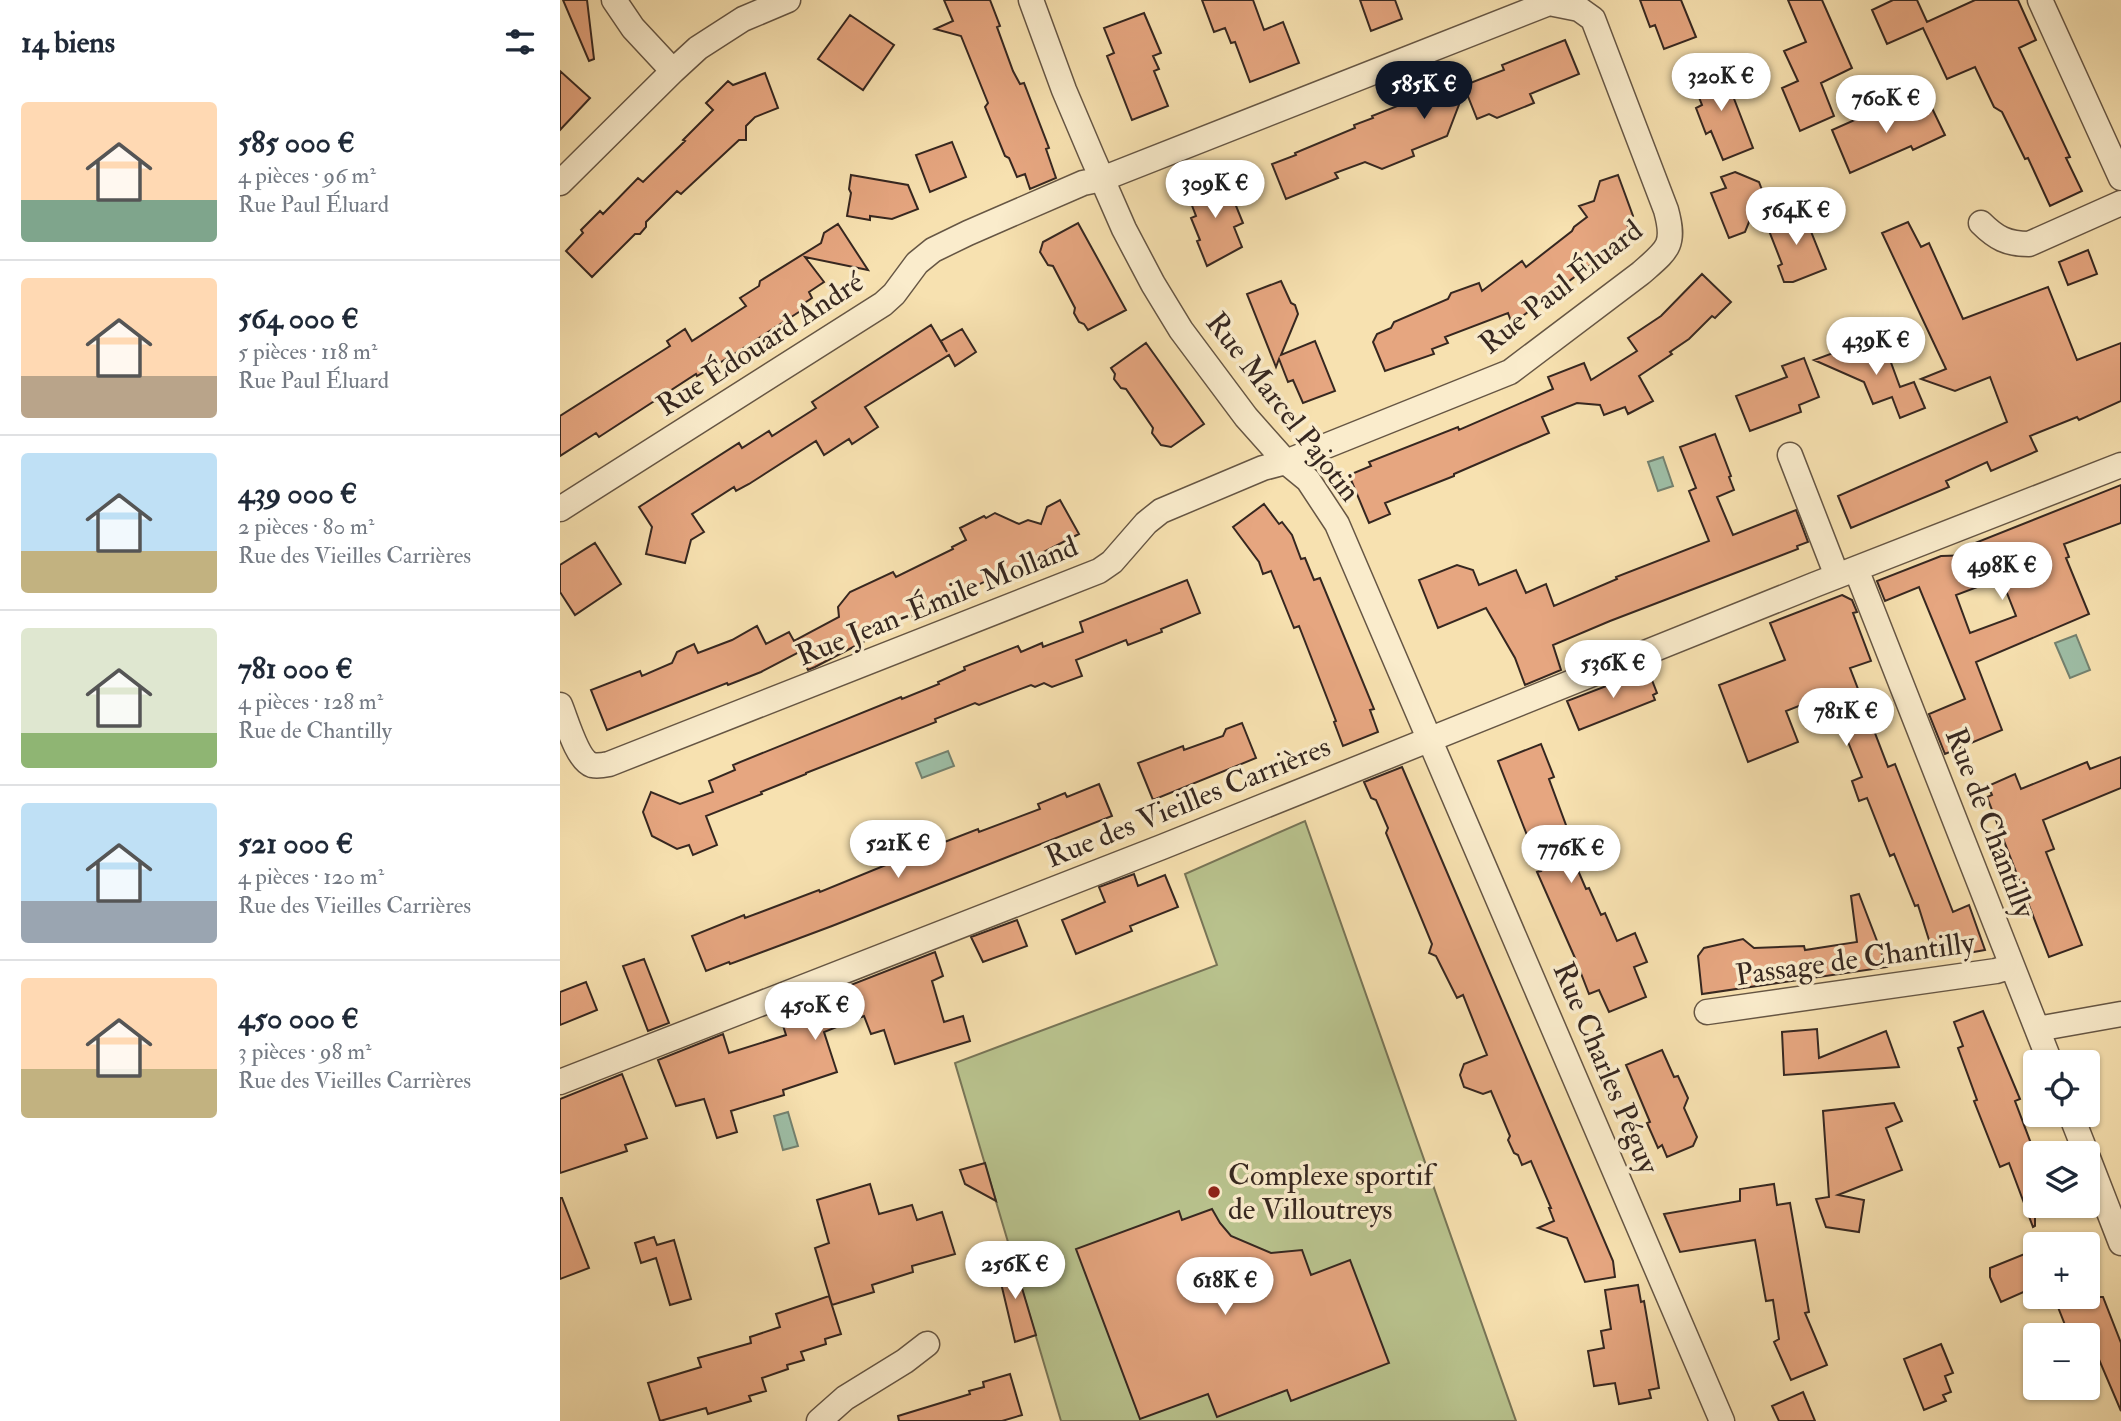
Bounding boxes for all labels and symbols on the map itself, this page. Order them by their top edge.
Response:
pin: 320K € [1664,54,1778,113]
pin: 585K € [1367,61,1481,121]
pin: 760K € [1829,76,1943,135]
pin: 309K € [1158,160,1272,220]
pin: 564K € [1739,188,1853,247]
street label: Rue Paul Éluard [1471,211,1650,362]
street label: Rue Édouard André [649,262,871,425]
street label: Rue Marcel Pajotin [1198,305,1368,509]
pin: 439K € [1819,318,1933,377]
street label: Rue Jean-Émile Molland [791,527,1083,674]
pin: 498K € [1945,542,2059,602]
pin: 536K € [1556,640,1670,700]
pin: 781K € [1789,688,1903,748]
street label: Rue de Chantilly [1937,723,2044,924]
street label: Rue des Vieilles Carrières [1040,728,1336,876]
pin: 521K € [841,820,955,880]
pin: 776K € [1514,826,1628,885]
street label: Passage de Chantilly [1733,924,1978,994]
street label: Rue Charles Péguy [1545,957,1668,1180]
pin: 450K € [758,982,872,1042]
place label: Complexe sportif de Villoutreys [1228,1157,1437,1228]
marker: Complexe sportif de Villoutreys [1206,1184,1222,1200]
pin: 256K € [958,1242,1072,1301]
pin: 618K € [1168,1258,1282,1317]

